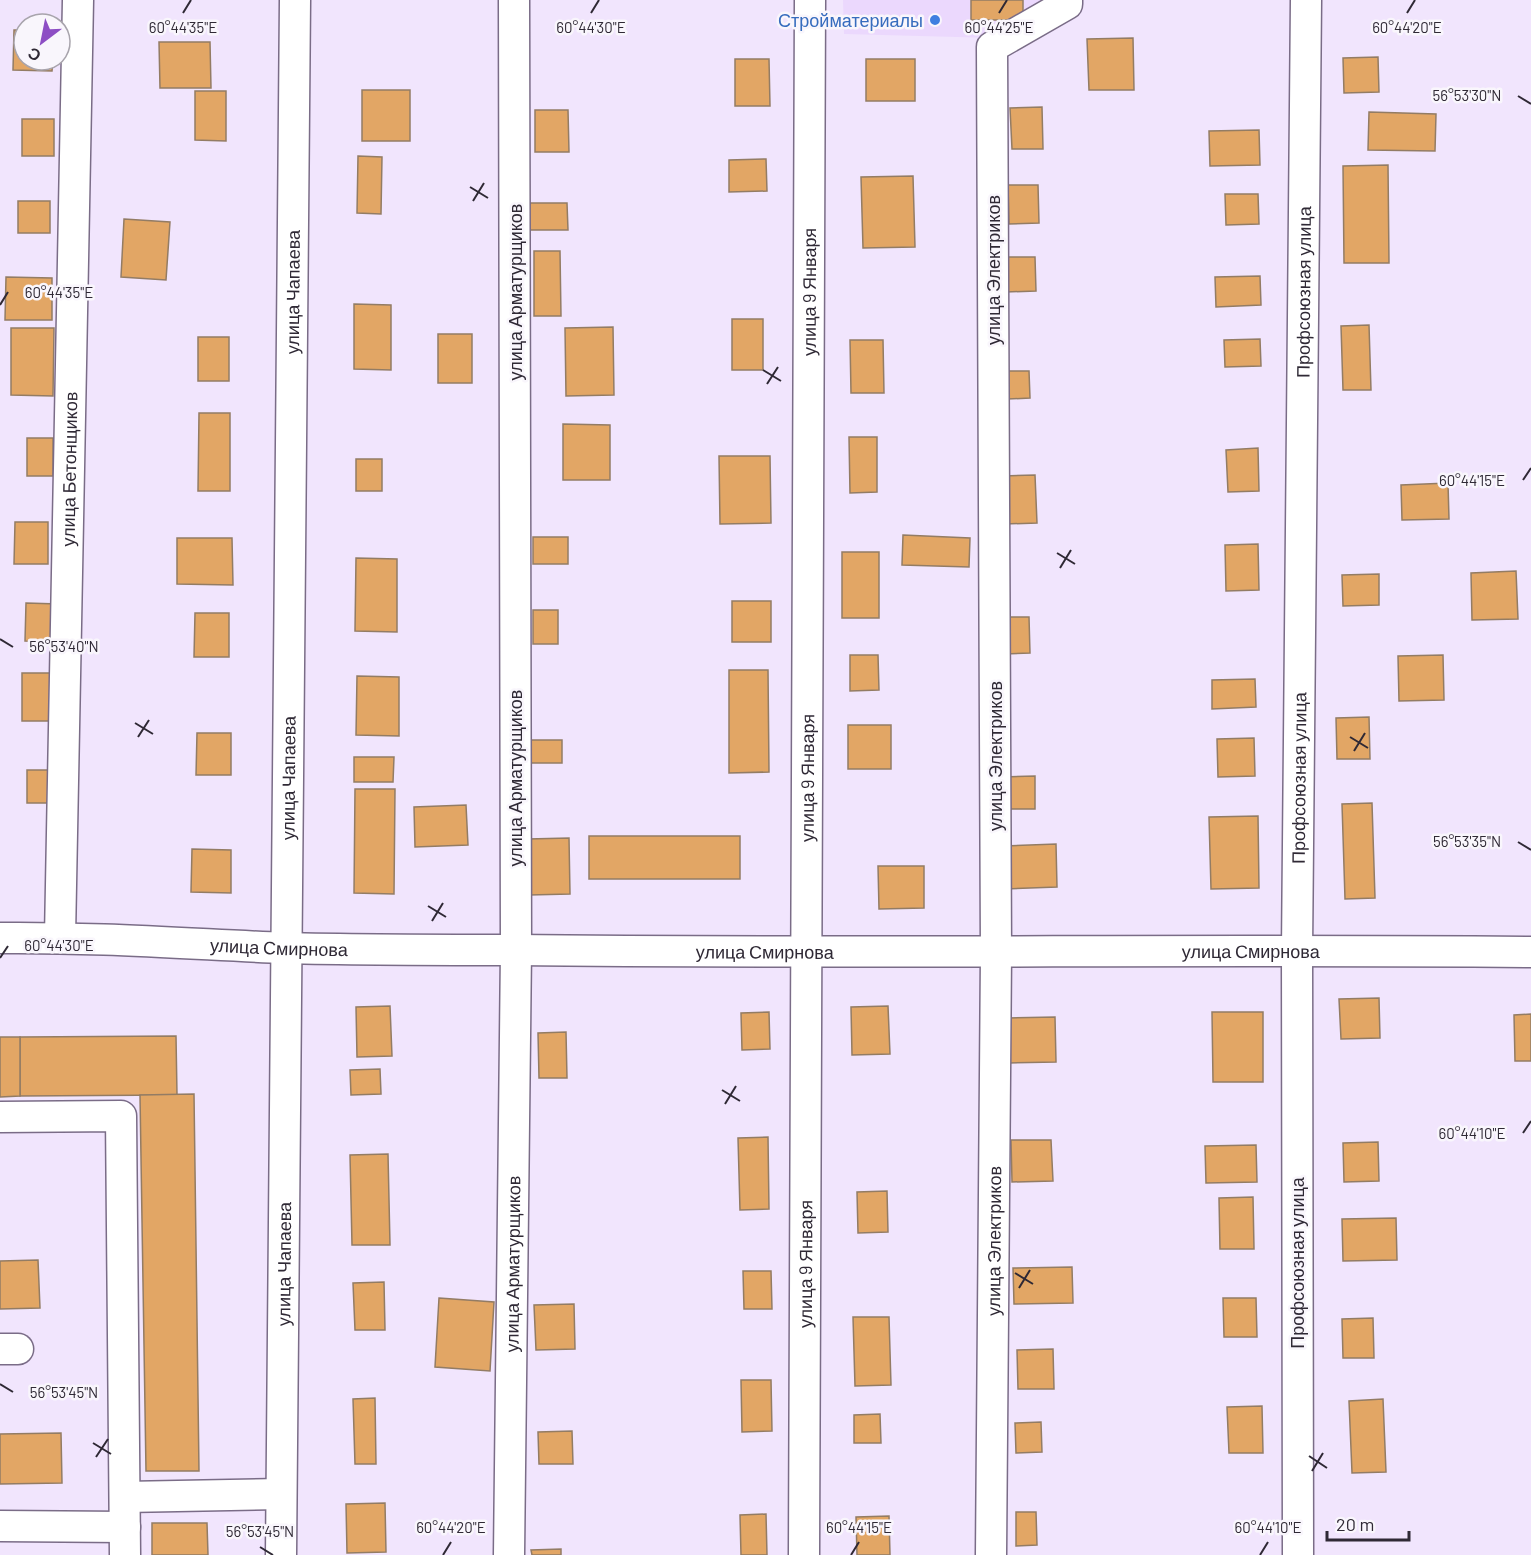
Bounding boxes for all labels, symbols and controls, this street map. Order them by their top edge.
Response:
place label: Стройматериалы [778,9,923,31]
north arrow [12,12,72,72]
marker: Стройматериалы [928,13,942,27]
text: 60°44'35"E [149,18,217,36]
text: 60°44'30"E [556,18,626,36]
text: 60°44'25"E [965,18,1033,36]
text: 60°44'20"E [1372,18,1442,36]
text: С [23,44,44,66]
text: 56°53'30"N [1433,86,1501,104]
street label: улица Электриков [982,195,1004,345]
street label: улица Арматурщиков [504,204,526,380]
street label: Профсоюзная улица [1291,205,1315,378]
street label: улица 9 Января [798,228,820,356]
street label: улица Чапаева [281,229,304,354]
text: 60°44'35"E [25,283,93,301]
street label: улица Бетонщиков [57,391,81,547]
text: 60°44'15"E [1439,471,1505,489]
text: 56°53'40"N [29,637,99,655]
street label: улица Электриков [984,681,1006,831]
street label: улица Арматурщиков [504,690,526,866]
street label: Профсоюзная улица [1287,691,1310,864]
street label: улица 9 Января [796,714,818,842]
street label: улица Чапаева [276,715,300,840]
text: 56°53'35"N [1433,832,1501,850]
street label: улица Смирнова [209,933,349,960]
text: 60°44'30"E [24,936,94,954]
street label: улица Смирнова [696,940,835,963]
street label: улица Смирнова [1182,940,1321,962]
text: 60°44'10"E [1439,1124,1505,1142]
street label: улица Электриков [982,1166,1005,1316]
street label: улица Арматурщиков [500,1175,524,1353]
street label: Профсоюзная улица [1286,1176,1308,1349]
street label: улица 9 Января [794,1200,816,1328]
street label: улица Чапаева [272,1201,295,1326]
text: 56°53'45"N [30,1383,98,1401]
scale bar [1327,1504,1410,1542]
text: 20 m [1336,1513,1374,1535]
text: 60°44'20"E [416,1518,486,1536]
text: 60°44'15"E [826,1518,892,1536]
text: 60°44'10"E [1235,1518,1301,1536]
text: 56°53'45"N [226,1522,294,1540]

